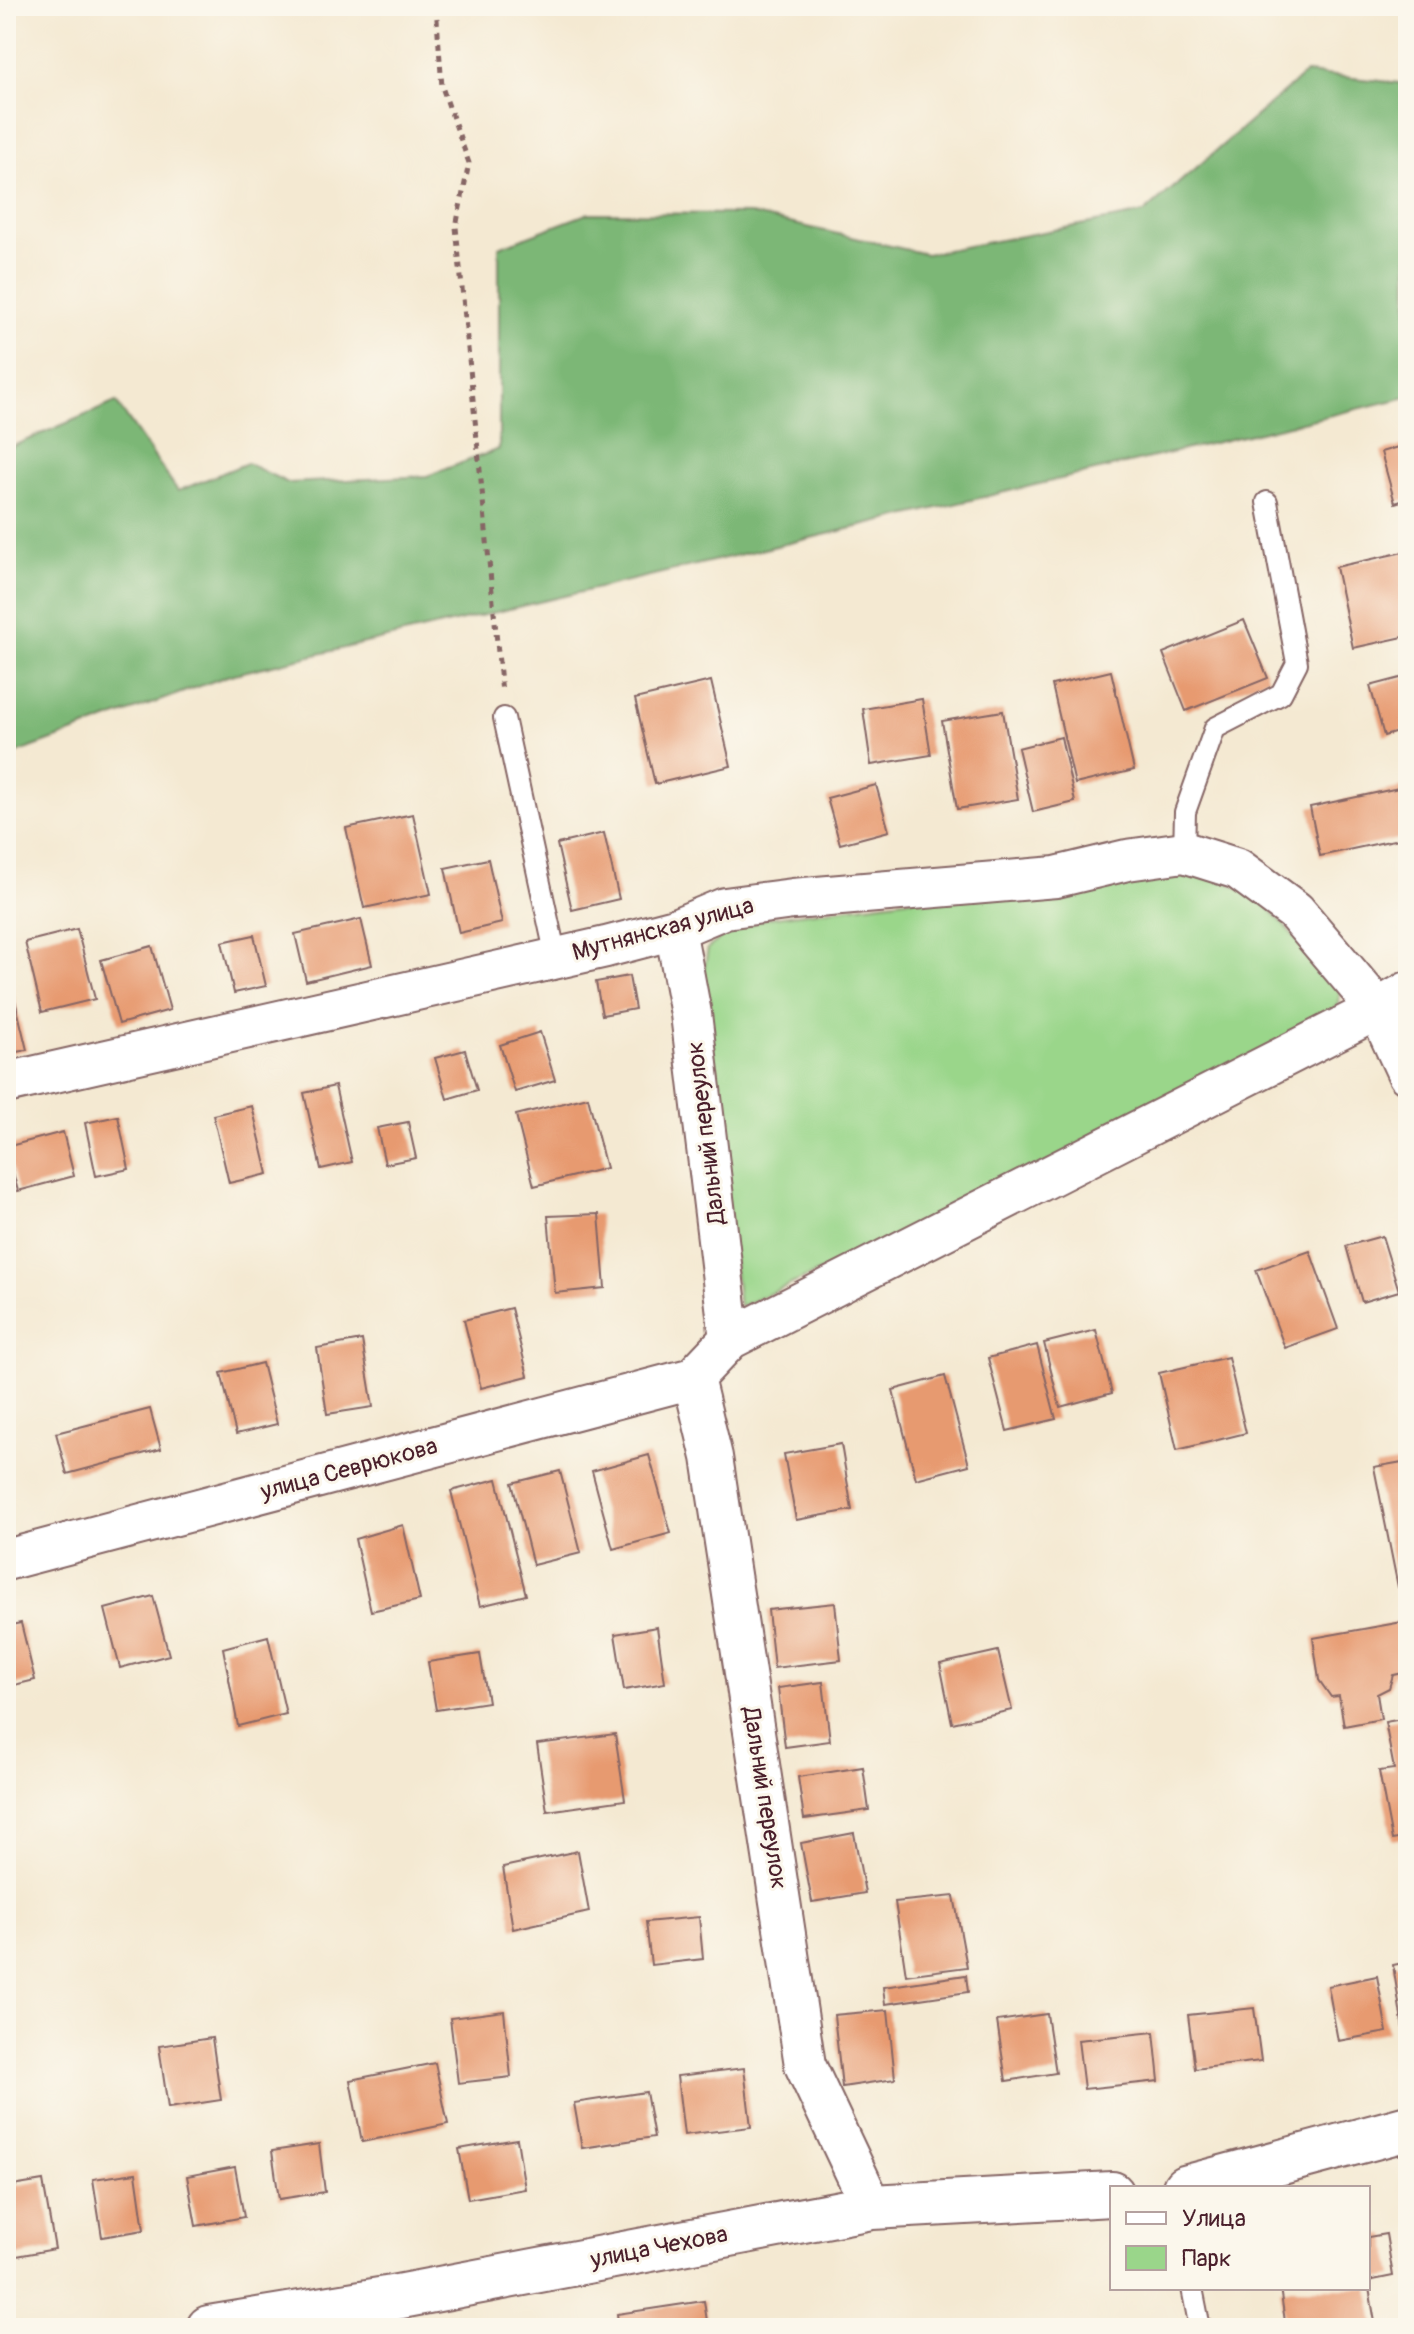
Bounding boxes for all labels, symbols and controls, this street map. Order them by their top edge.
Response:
street label: Мутнянская улица [569,891,757,967]
street label: Дальний переулок [680,1040,732,1227]
street label: улица Севрюкова [257,1431,441,1507]
street label: Дальний переулок [736,1704,794,1891]
legend [1110,2186,1370,2290]
text: Улица [1182,2204,1246,2233]
street label: улица Чехова [587,2219,730,2275]
text: Парк [1182,2244,1231,2273]

